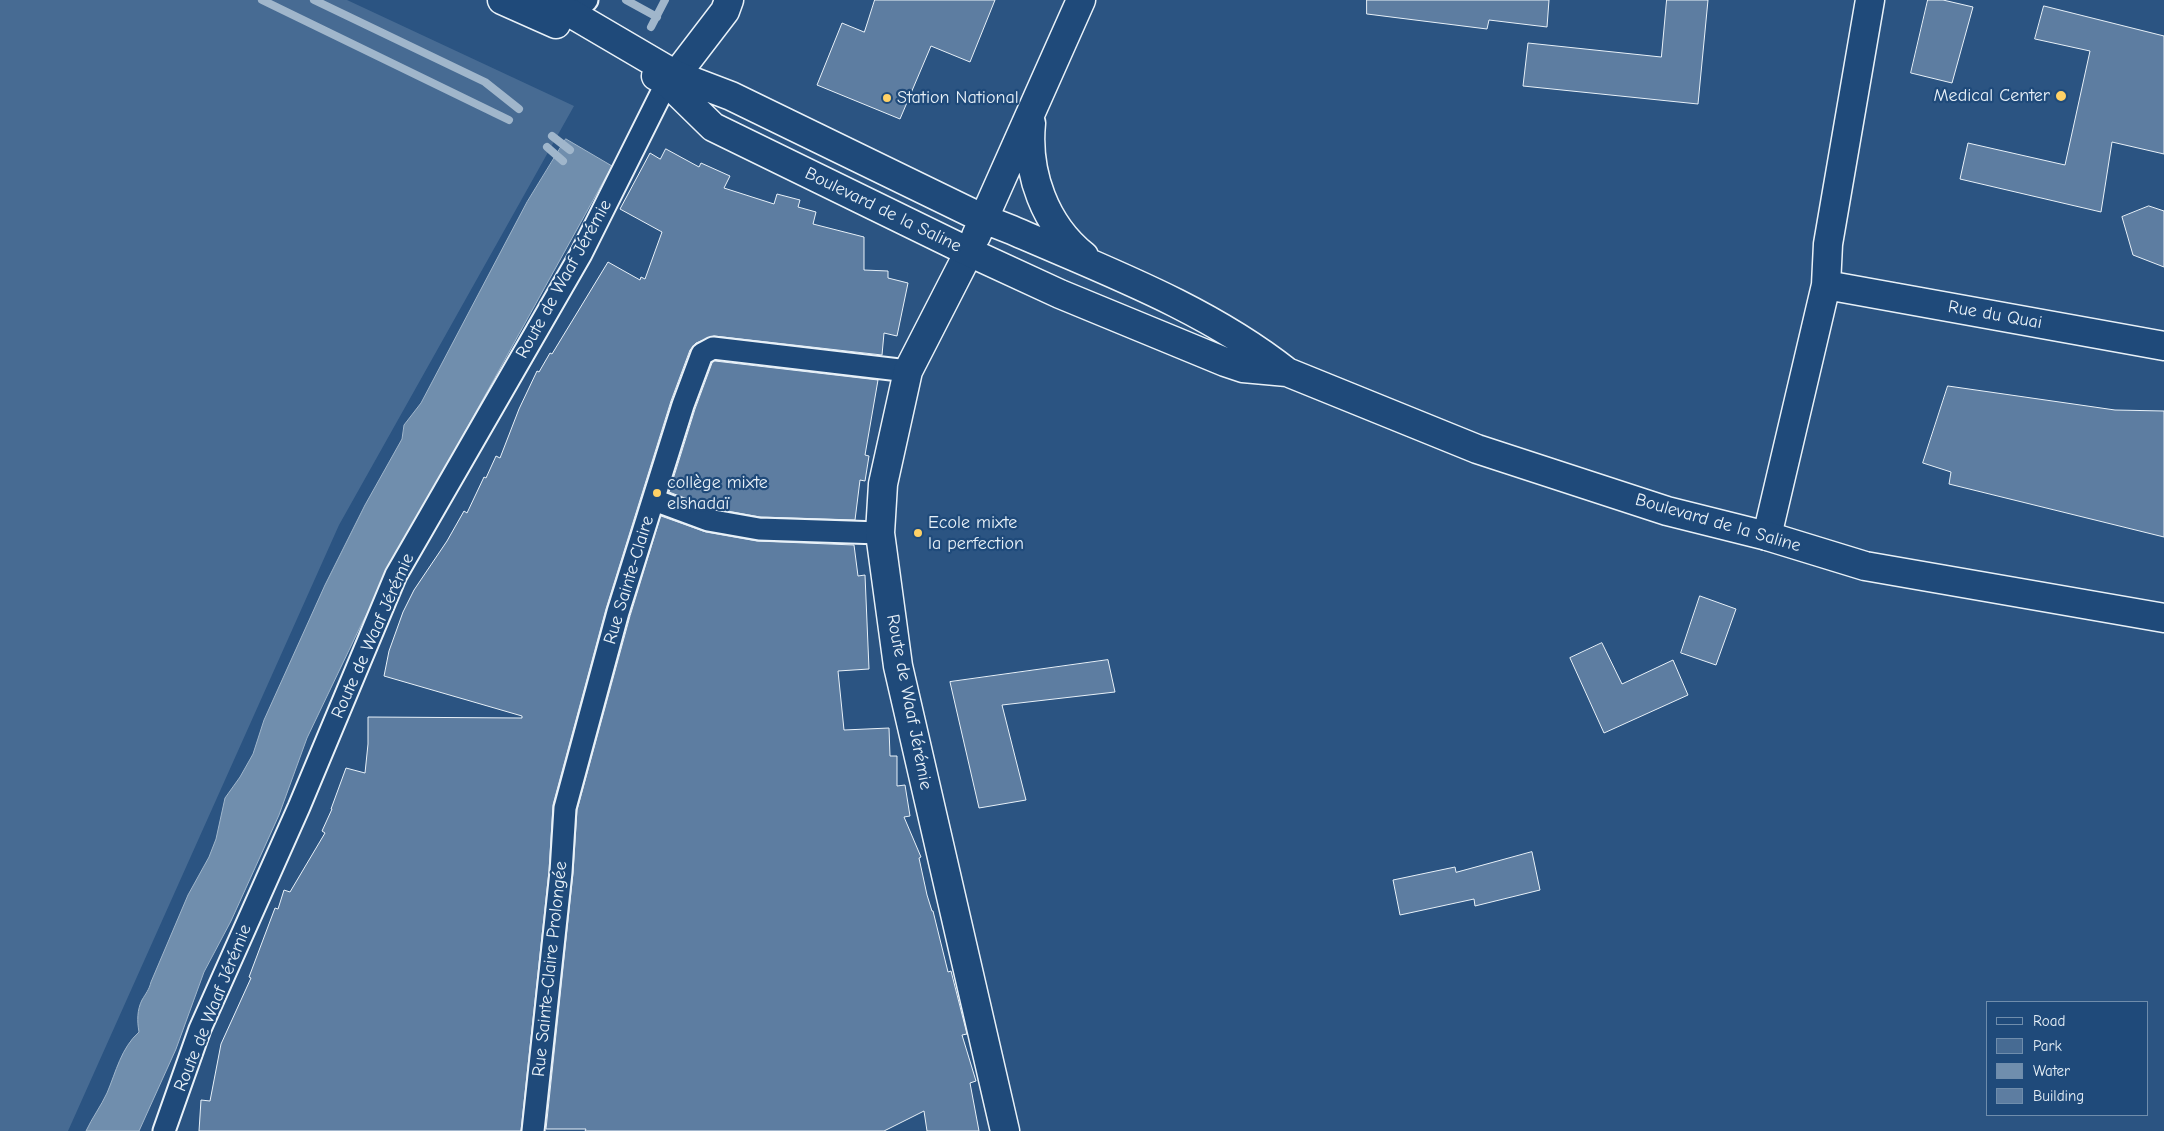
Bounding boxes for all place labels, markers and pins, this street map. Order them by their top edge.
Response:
place label: Medical Center [1934,85,2050,107]
place label: Station National [897,87,1019,109]
marker: Medical Center [2054,89,2068,103]
marker: Station National [881,92,893,104]
place label: collège mixte elshadaï [667,472,768,514]
marker: collège mixte elshadaï [651,487,663,499]
place label: Ecole mixte la perfection [928,512,1024,554]
marker: Ecole mixte la perfection [912,527,924,539]

